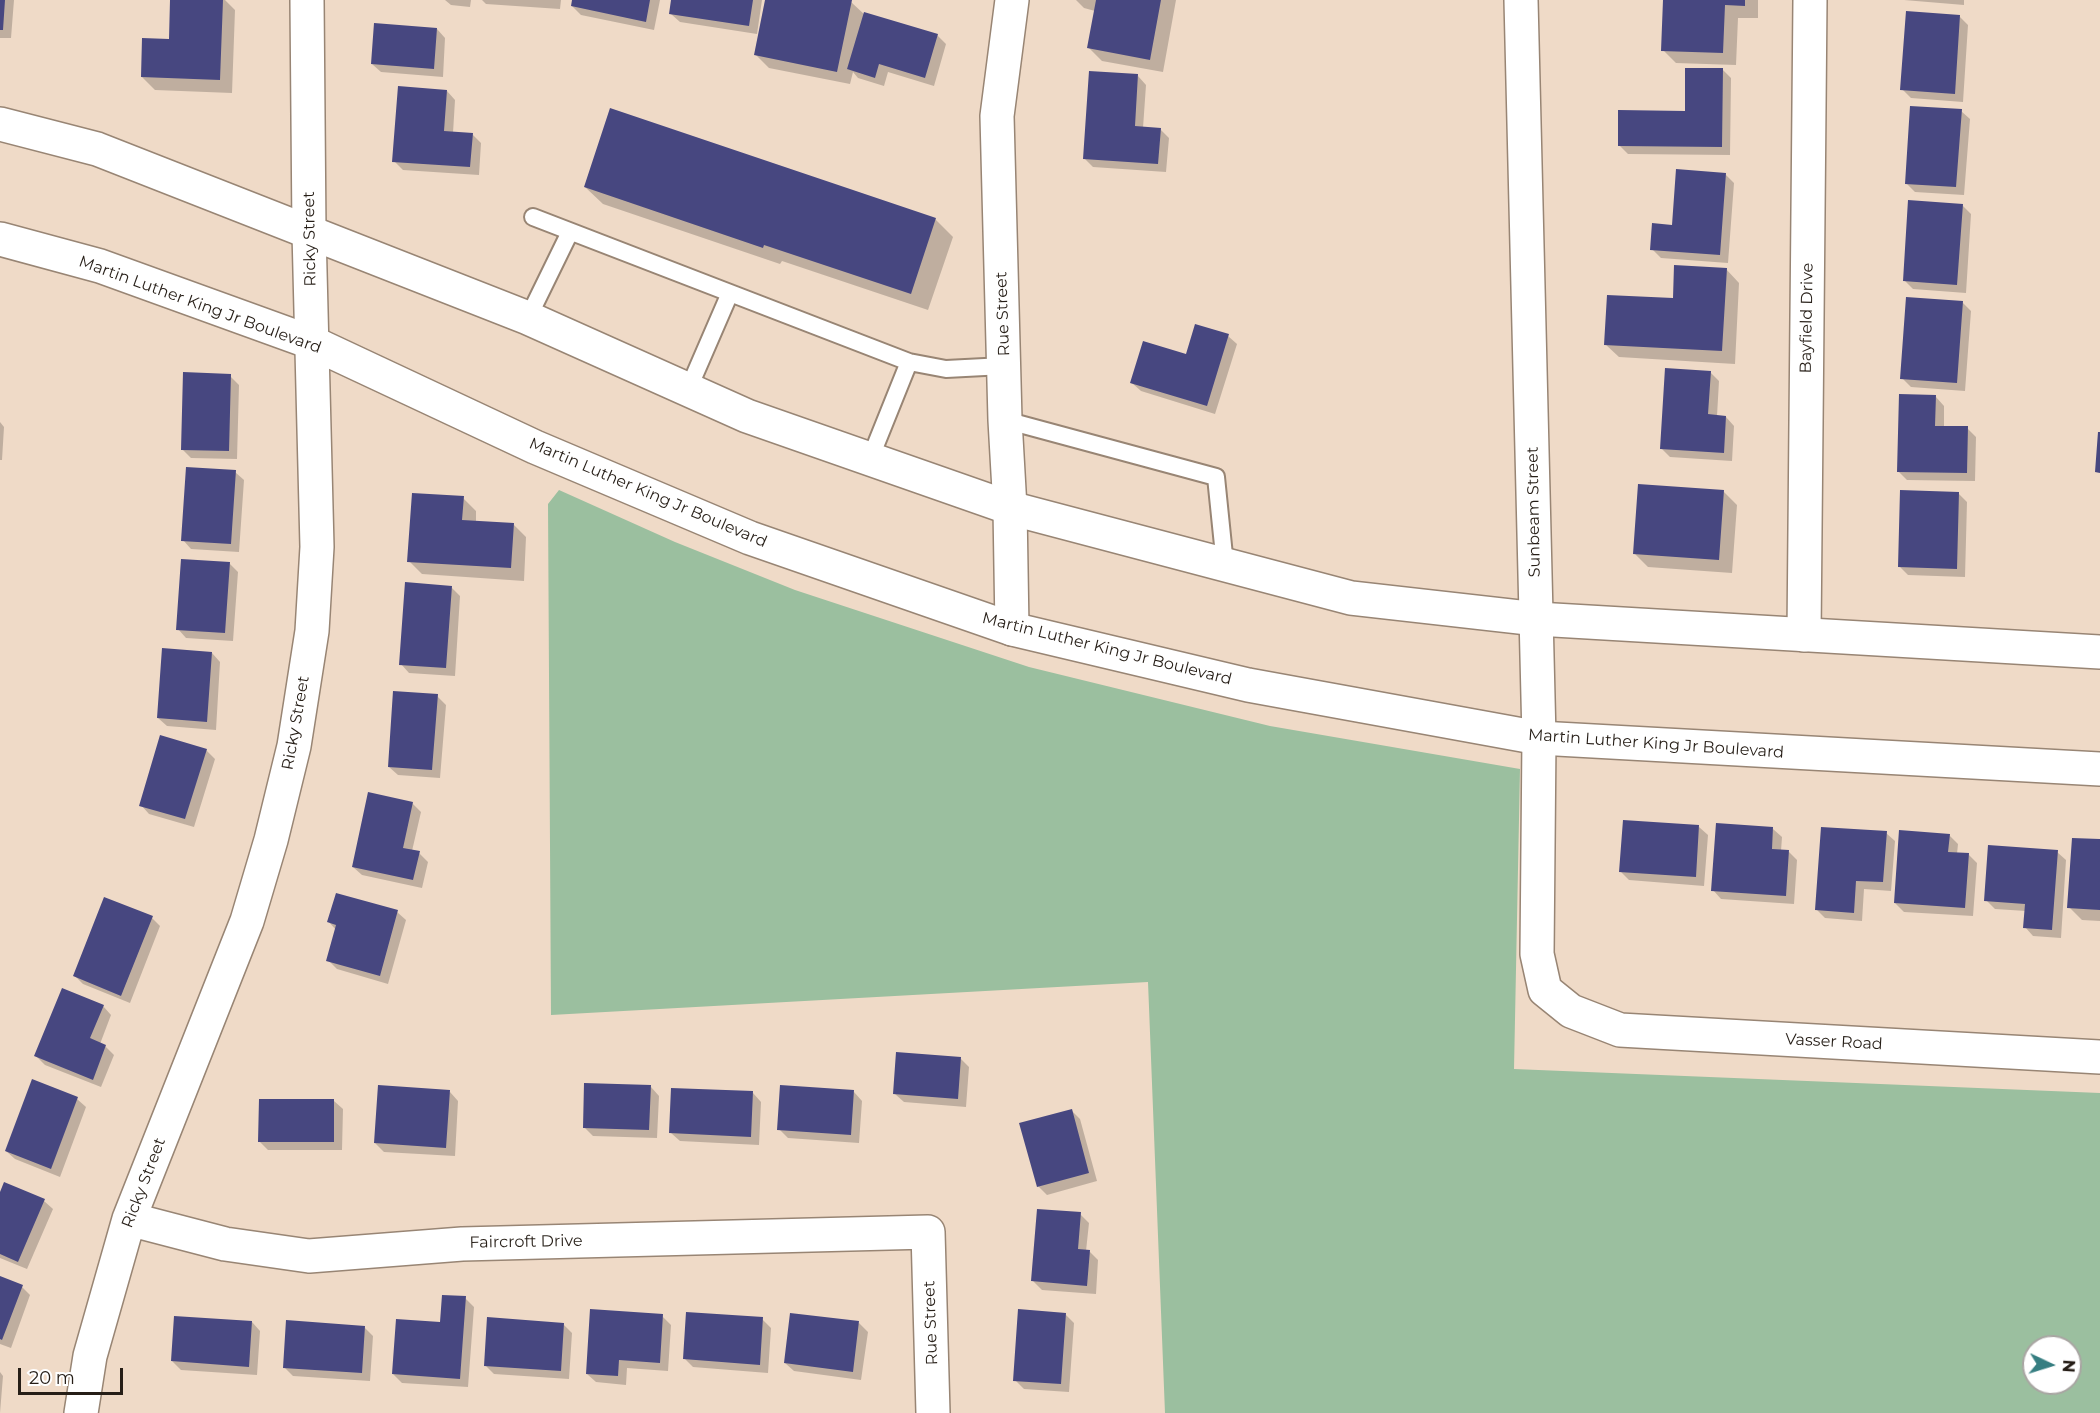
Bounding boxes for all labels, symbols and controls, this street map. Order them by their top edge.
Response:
street label: Ricky Street [300,191,320,287]
street label: Martin Luther King Jr Boulevard [76,252,324,358]
street label: Bayfield Drive [1796,263,1818,373]
street label: Rue Street [992,271,1014,357]
street label: Martin Luther King Jr Boulevard [526,434,770,552]
street label: Sunbeam Street [1523,447,1545,577]
street label: Martin Luther King Jr Boulevard [980,609,1234,689]
street label: Ricky Street [278,674,314,772]
street label: Martin Luther King Jr Boulevard [1527,725,1785,763]
street label: Vasser Road [1785,1030,1883,1054]
street label: Ricky Street [118,1135,170,1231]
street label: Faircroft Drive [469,1231,583,1253]
street label: Rue Street [920,1280,942,1366]
north arrow [2022,1335,2082,1395]
scale bar [21,1356,126,1394]
text: N [2059,1359,2078,1373]
text: 20 m [29,1367,75,1389]

